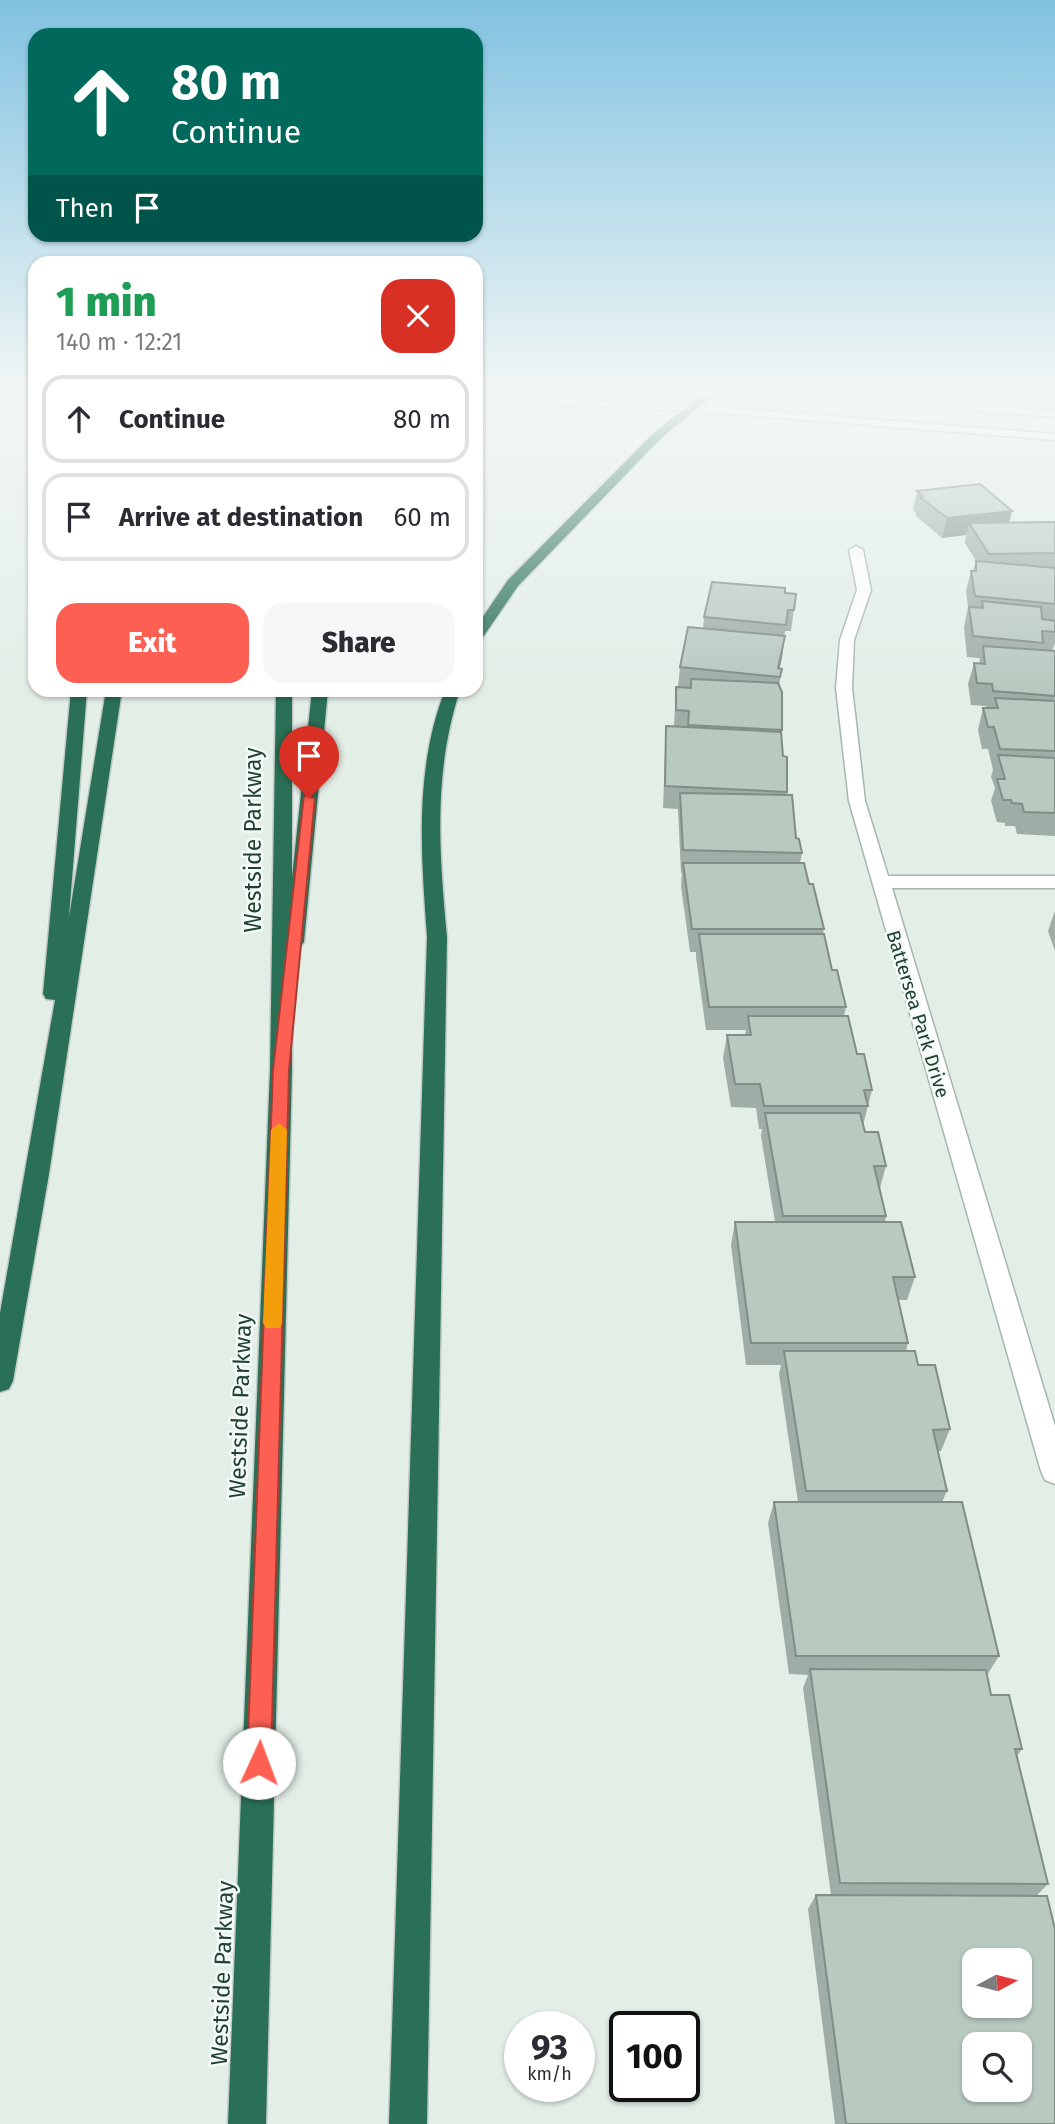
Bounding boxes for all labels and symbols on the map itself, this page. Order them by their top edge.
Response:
pin [279,726,339,798]
street label: Westside Parkway [239,747,267,932]
street label: Battersea Park Drive [882,927,954,1101]
street label: Westside Parkway [223,1312,257,1499]
position arrow [222,1726,296,1800]
street label: Westside Parkway [205,1879,239,2066]
north arrow [962,1948,1032,2018]
speed limit sign: 100 [609,2011,700,2102]

